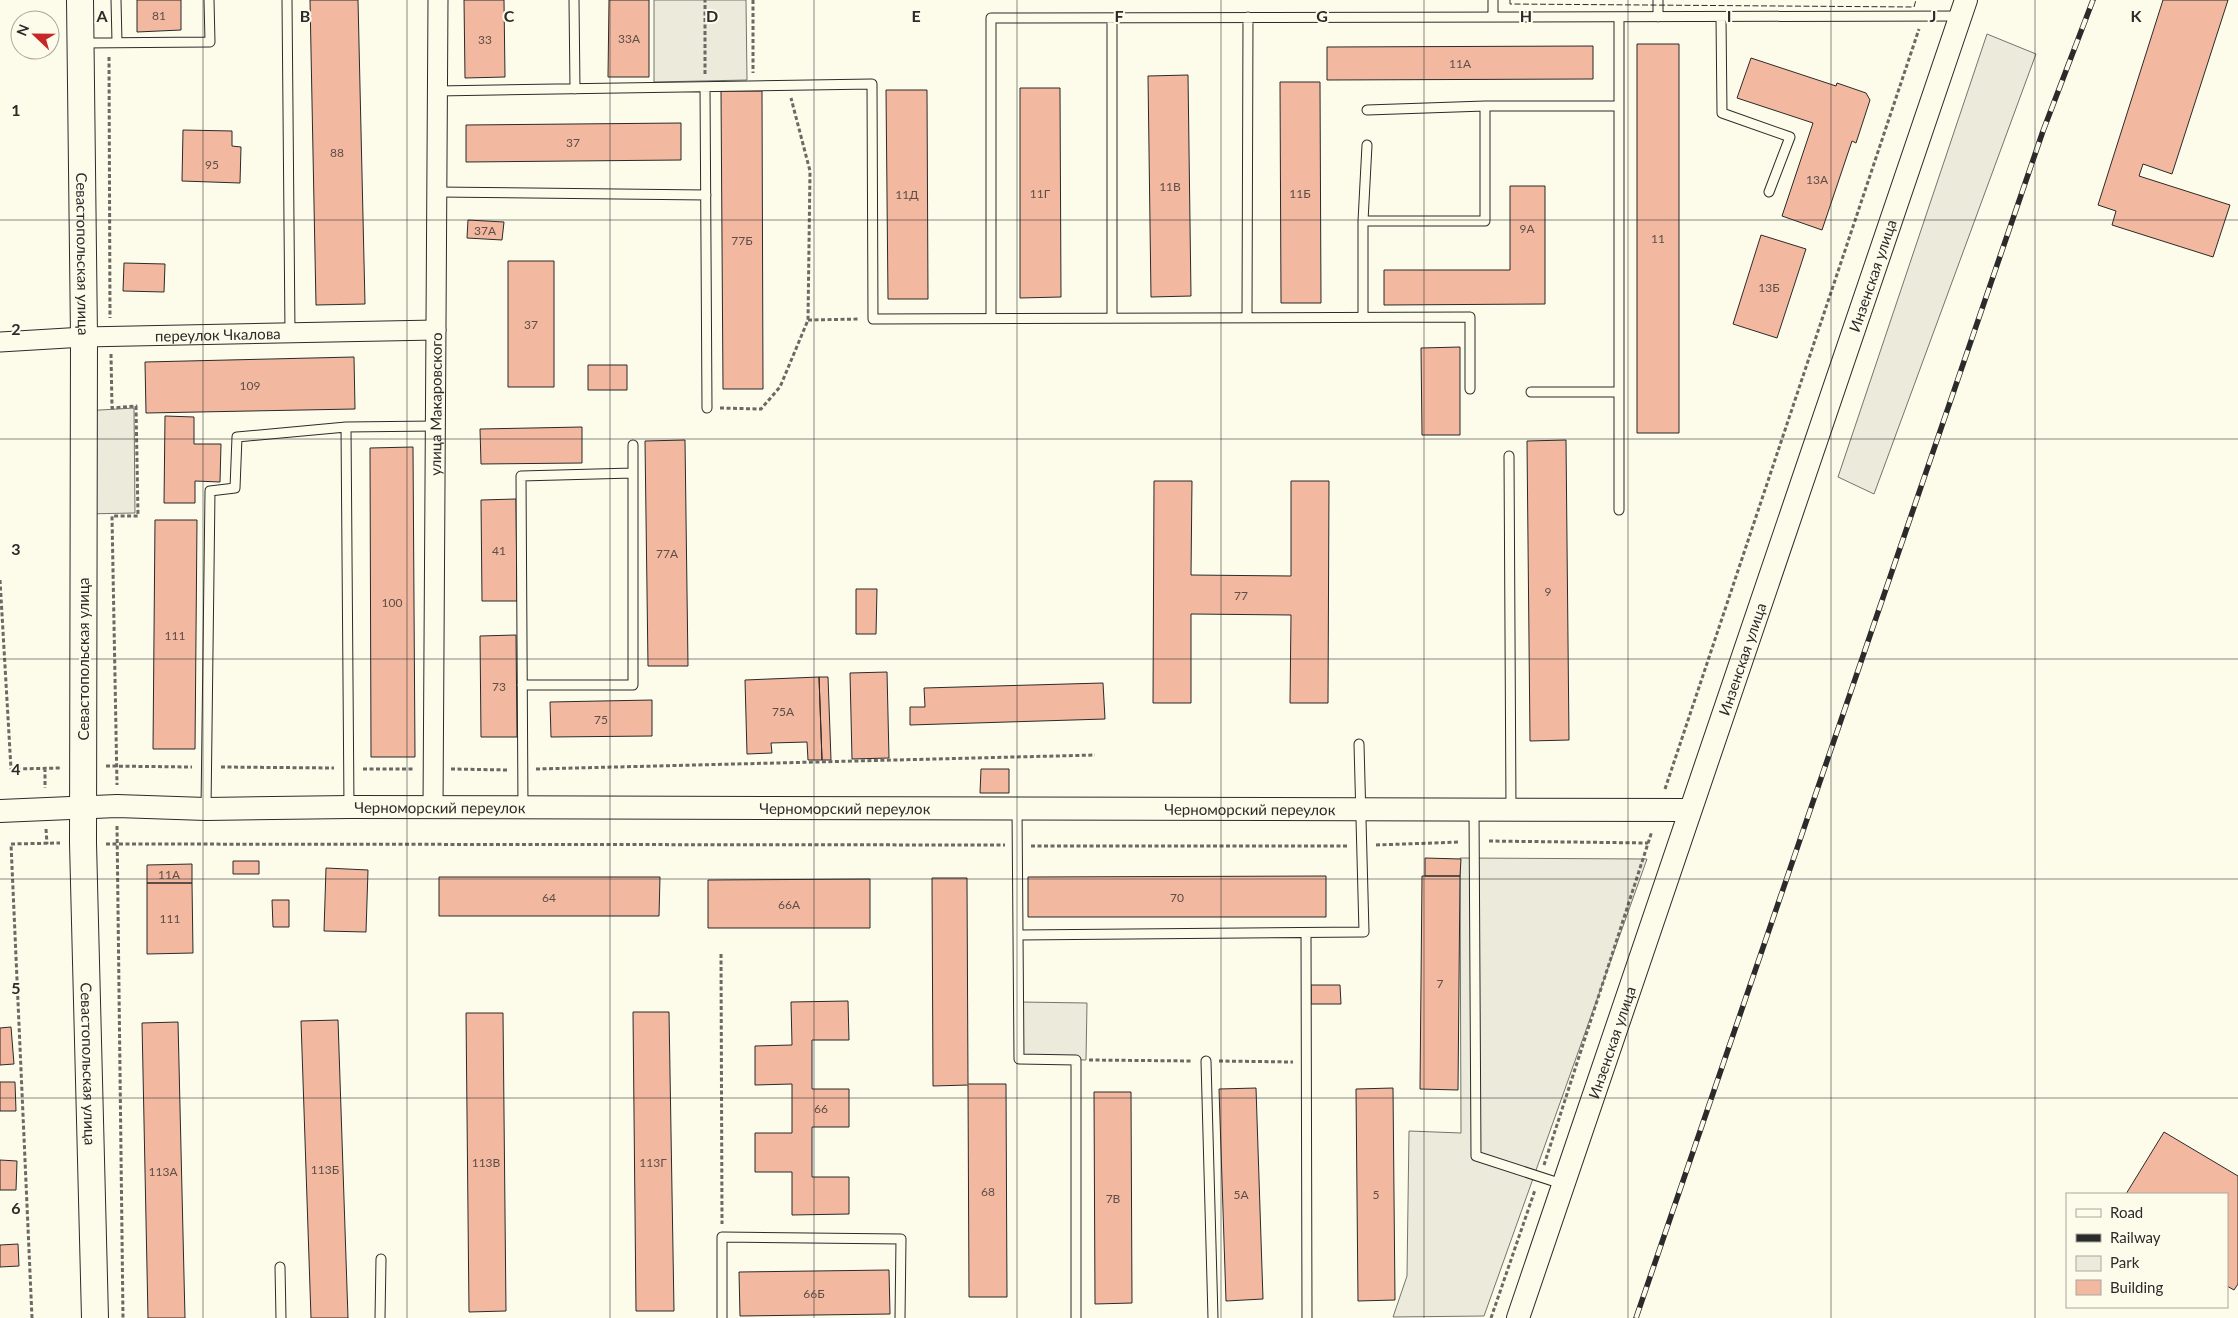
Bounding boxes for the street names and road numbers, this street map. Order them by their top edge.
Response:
street label: Севастопольская улица [73,172,93,336]
street label: Инзенская улица [1845,217,1900,334]
street label: переулок Чкалова [155,324,281,345]
street label: улица Макаровского [426,332,445,476]
street label: Севастопольская улица [74,578,92,740]
street label: Инзенская улица [1715,600,1769,718]
street label: Черноморский переулок [354,798,526,816]
street label: Черноморский переулок [759,799,931,817]
street label: Черноморский переулок [1164,800,1336,818]
street label: Севастопольская улица [78,982,100,1146]
street label: Инзенская улица [1584,984,1639,1101]

